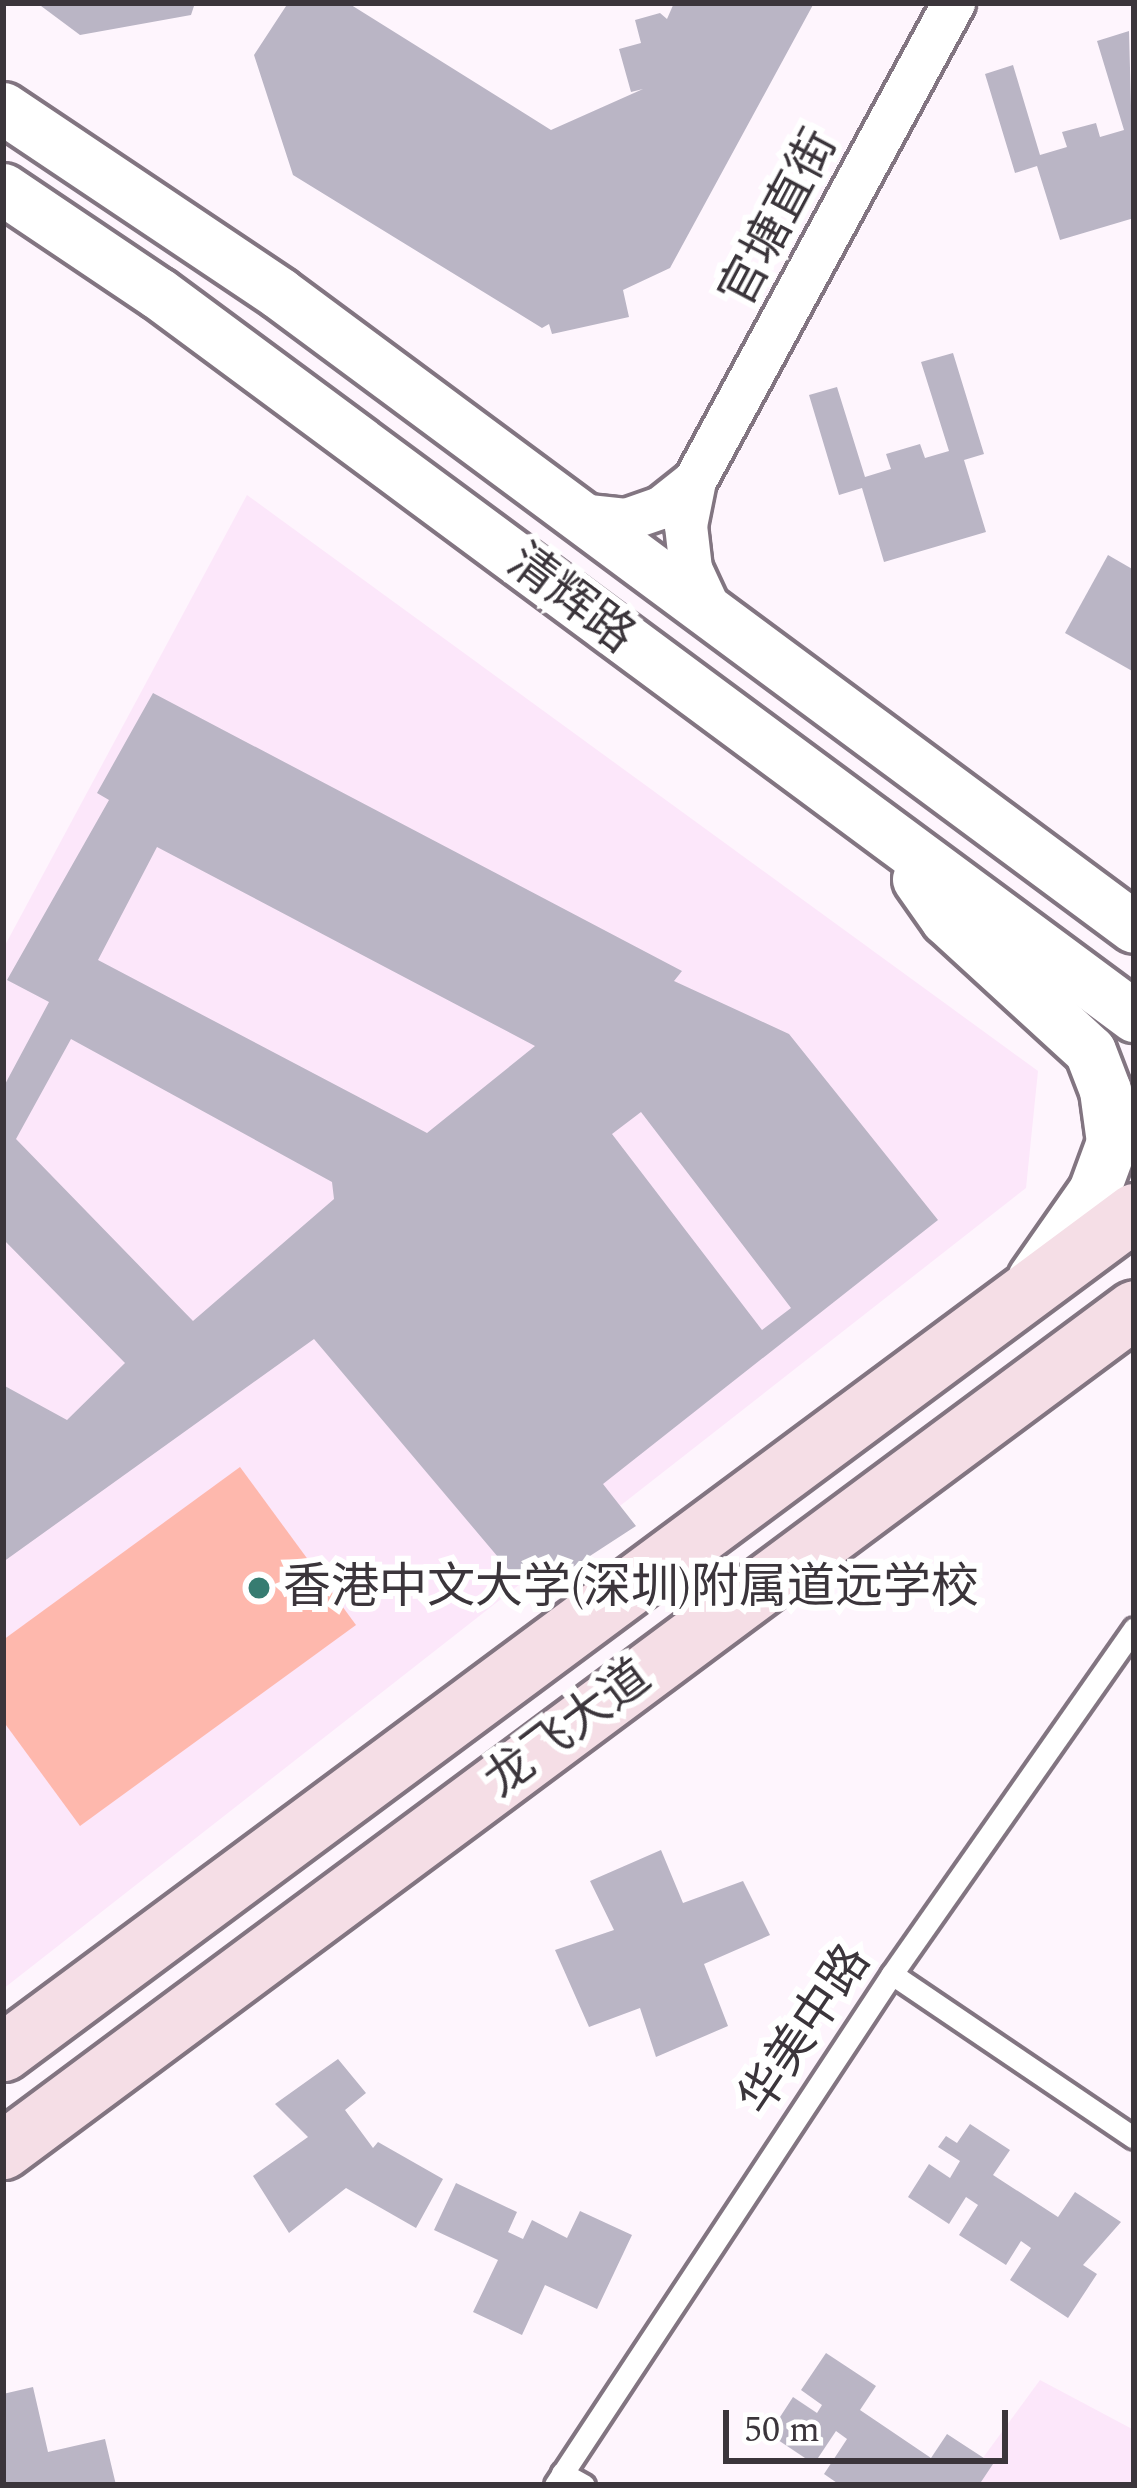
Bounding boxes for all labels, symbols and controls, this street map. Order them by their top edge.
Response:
street label: 官塘直街 [709,120,849,316]
street label: 清辉路 [496,533,646,665]
place label: 香港中文大学(深圳)附属道远学校 [283,1559,979,1617]
marker: 香港中文大学(深圳)附属道远学校 [246,1575,272,1601]
street label: 龙飞大道 [474,1648,662,1810]
street label: 华美中路 [727,1934,883,2126]
scale bar [729,2386,1014,2460]
text: 50 m [744,2403,820,2458]

